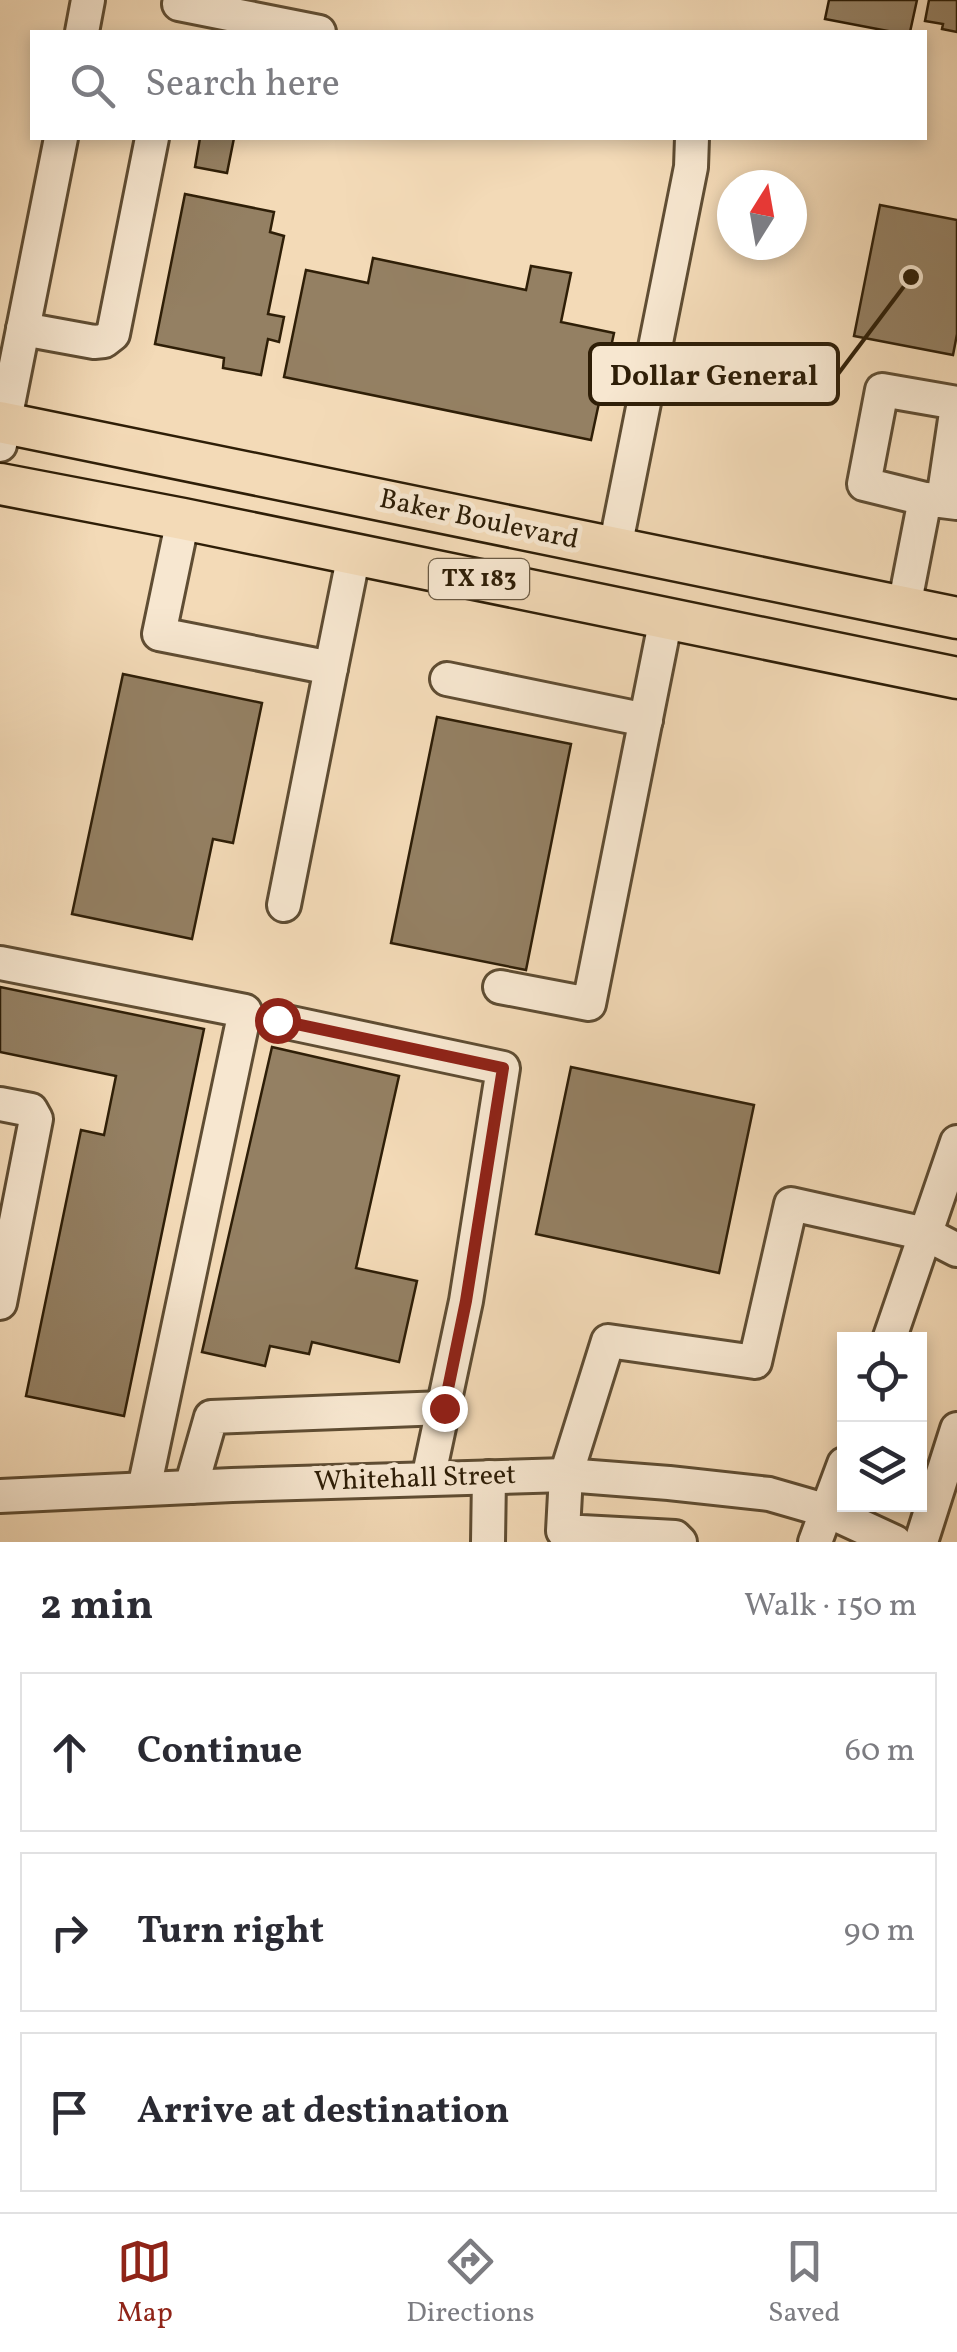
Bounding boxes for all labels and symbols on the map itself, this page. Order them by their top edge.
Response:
north arrow [717,170,807,260]
callout: Dollar General [590,344,838,404]
text: Dollar General [610,356,818,398]
street label: Baker Boulevard [376,480,582,560]
road number: TX 183 [429,559,529,599]
route start [255,998,301,1044]
route end [422,1386,468,1432]
street label: Whitehall Street [313,1456,517,1502]

